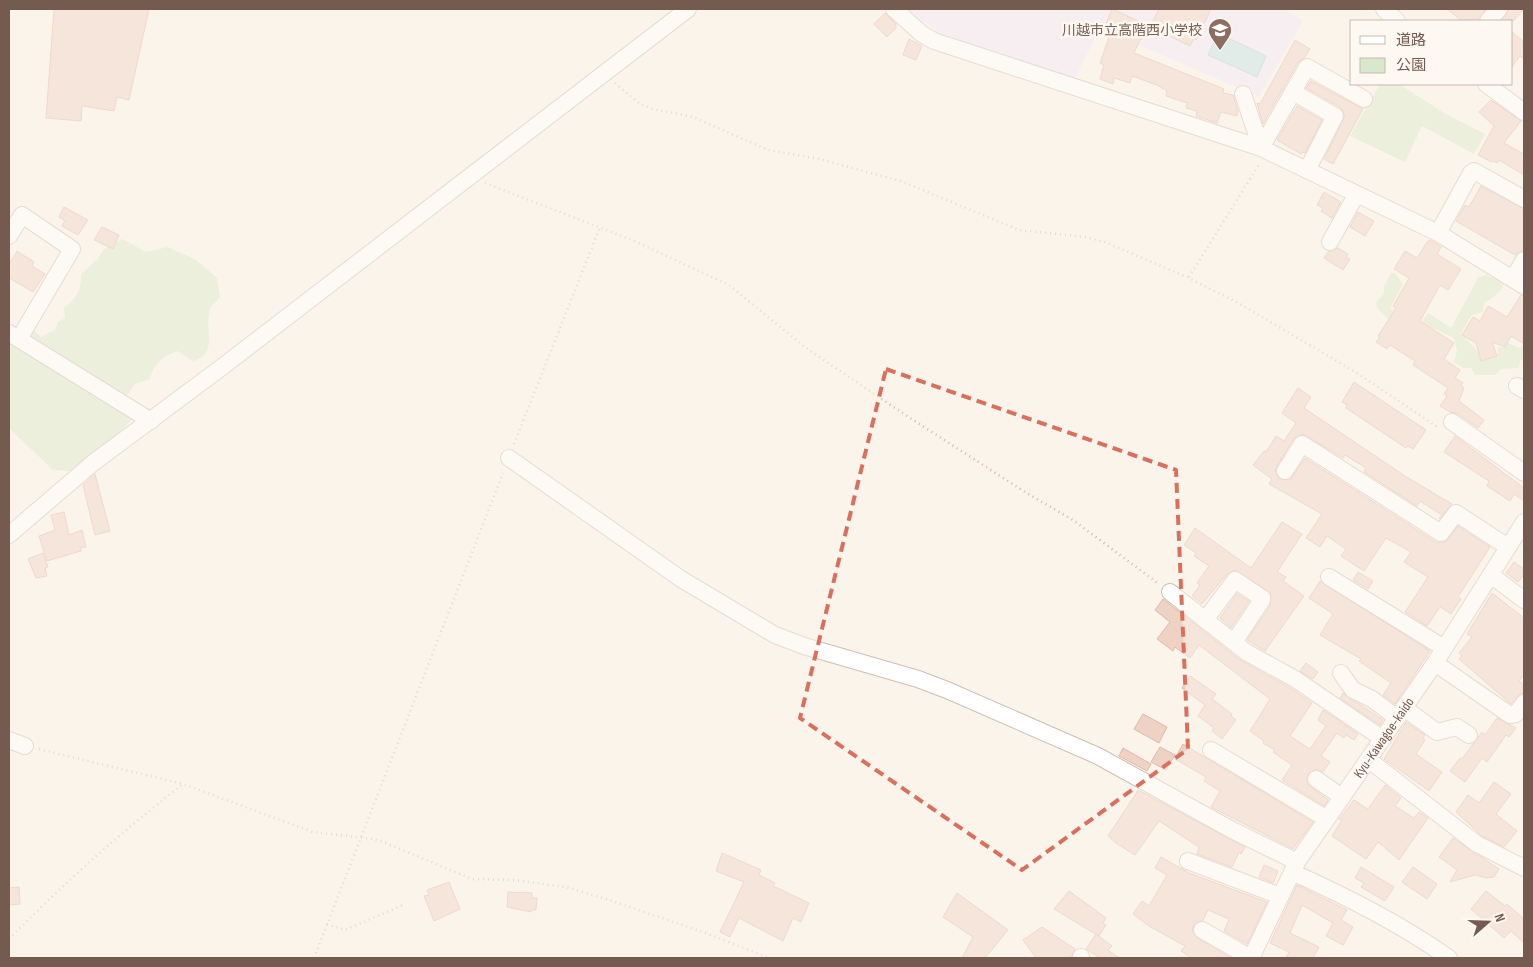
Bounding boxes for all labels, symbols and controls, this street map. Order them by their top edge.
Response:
school or university icon: 川越市立高階西小学校 [1207,17,1233,51]
legend [1350,20,1513,85]
place label: 川越市立高階西小学校 [1062,22,1202,39]
text: 道路 [1396,31,1426,50]
text: 公園 [1396,56,1426,75]
street label: Kyu-Kawagoe-kaido [1350,694,1418,781]
north arrow [1463,897,1513,947]
text: N [1490,911,1509,924]

